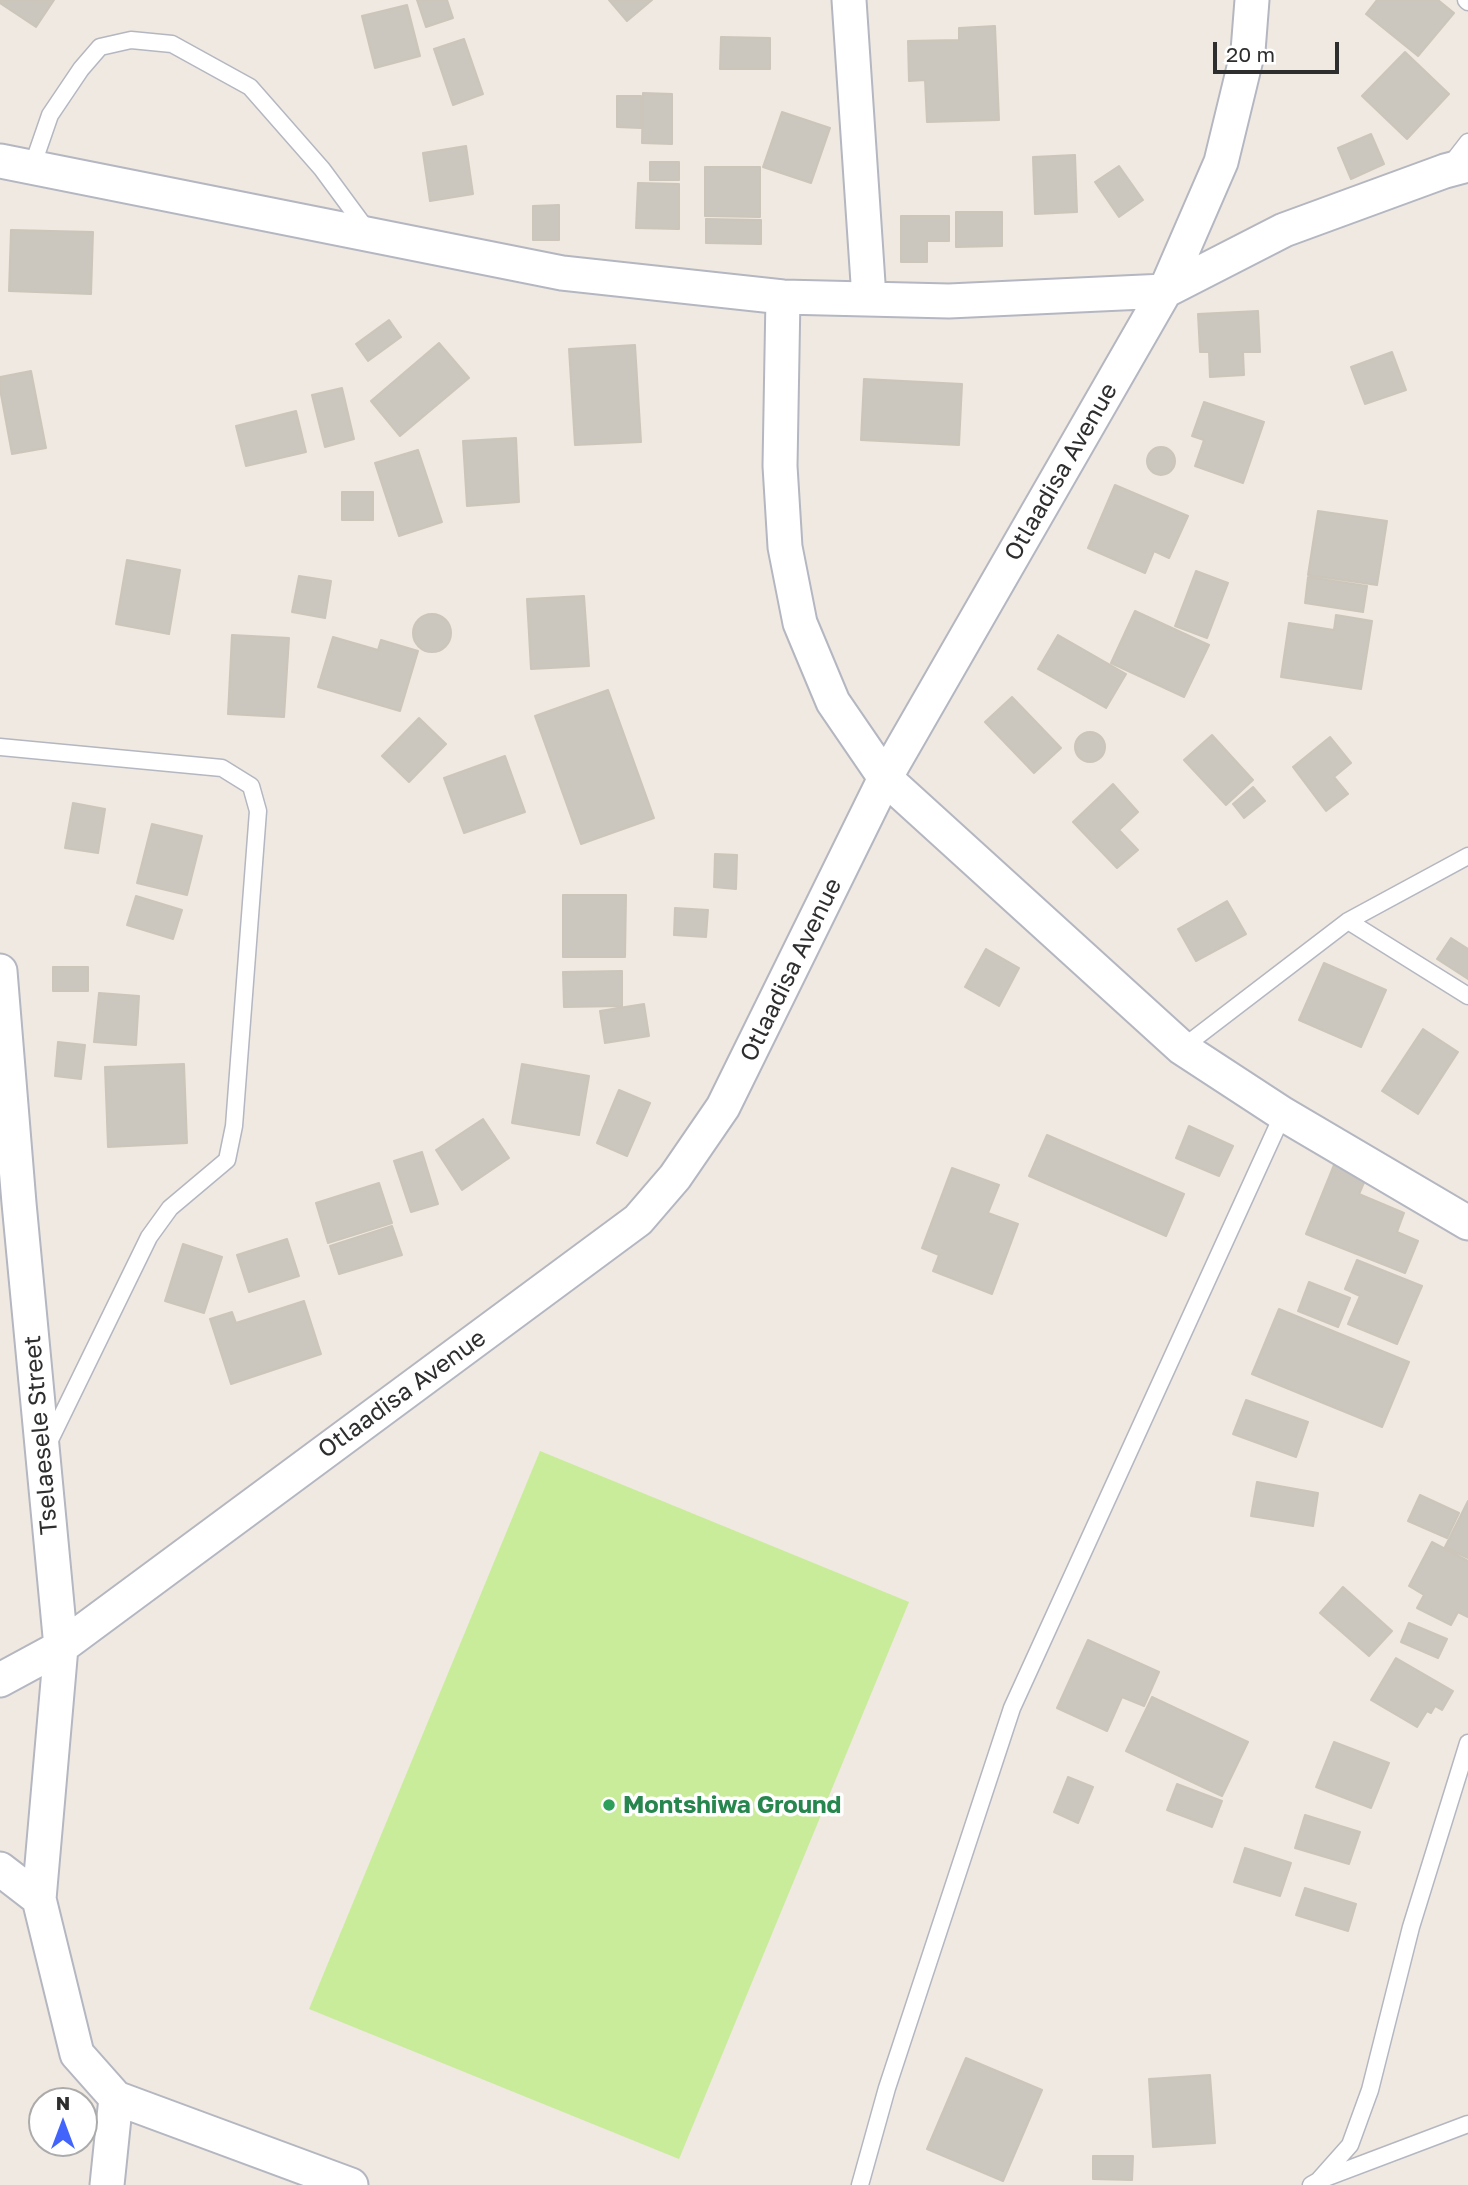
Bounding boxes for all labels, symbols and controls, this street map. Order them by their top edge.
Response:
scale bar [1216,28,1342,72]
text: 20 m [1226,41,1275,67]
street label: Otlaadisa Avenue [998,378,1124,566]
street label: Otlaadisa Avenue [734,874,848,1066]
street label: Otlaadisa Avenue [312,1323,492,1465]
street label: Tselaesele Street [18,1334,64,1536]
place label: Montshiwa Ground [623,1791,841,1819]
marker: Montshiwa Ground [601,1797,617,1813]
north arrow [28,2087,98,2157]
text: N [56,2091,70,2114]

